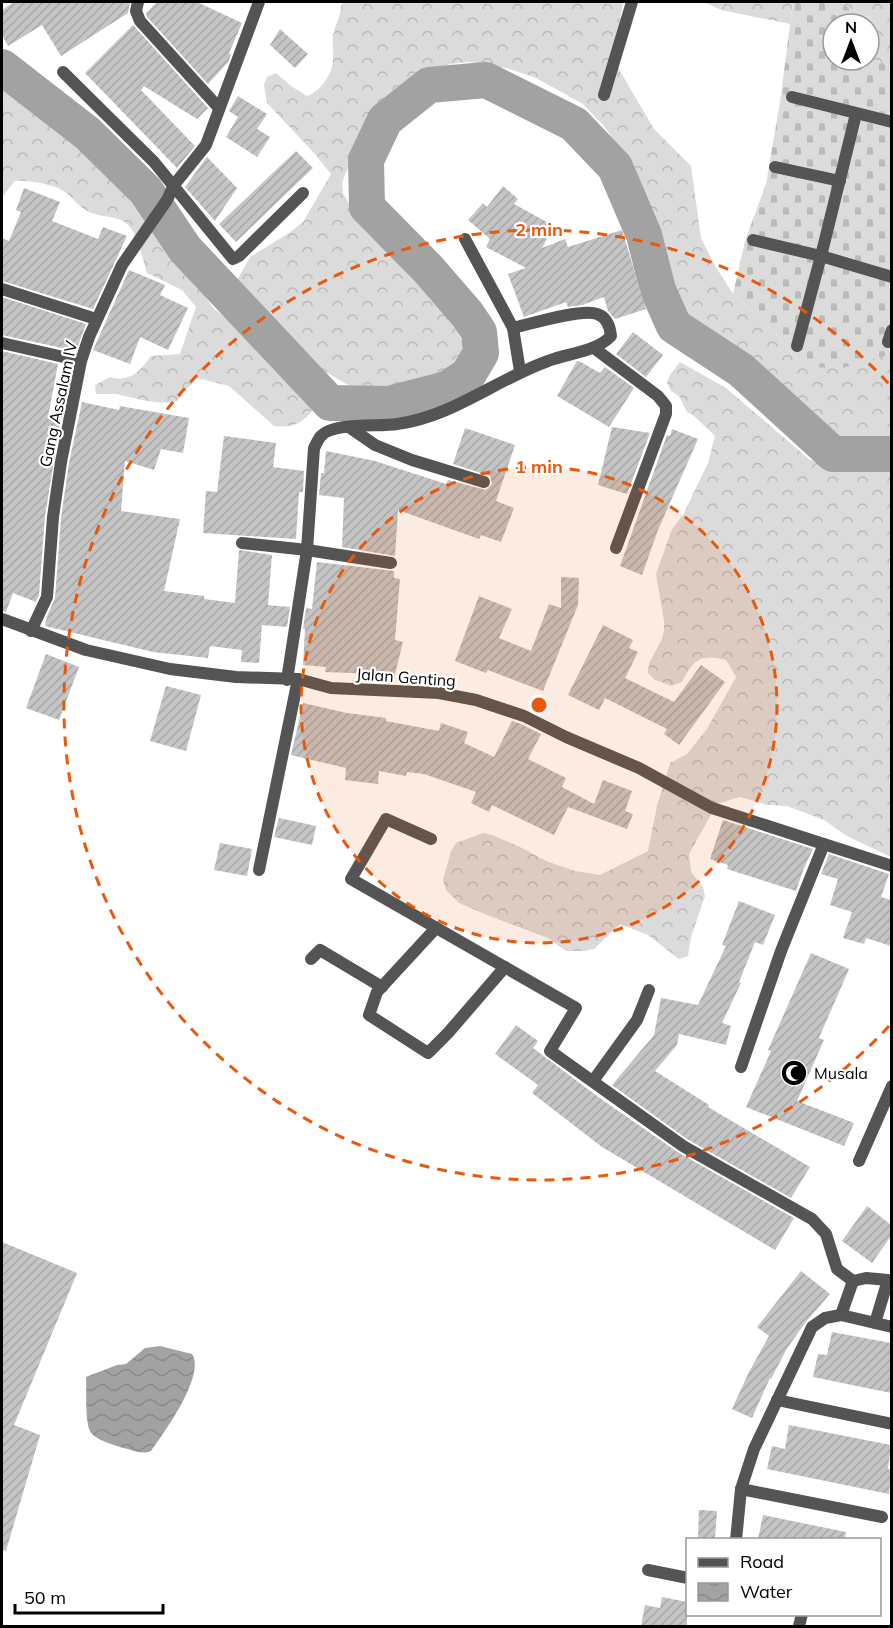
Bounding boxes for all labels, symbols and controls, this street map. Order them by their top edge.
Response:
north arrow [821,12,881,72]
text: N [845,17,857,37]
text: 2 min [515,218,563,241]
street label: Gang Assalam IV [35,338,81,469]
text: 1 min [515,455,563,478]
street label: Jalan Genting [355,664,457,690]
centre of rings [529,695,549,715]
mosque icon: Musala [779,1058,809,1088]
place label: Musala [814,1063,868,1083]
legend [686,1538,881,1616]
text: Road [740,1550,784,1573]
scale bar [15,1577,164,1615]
text: Water [740,1580,793,1603]
text: 50 m [24,1586,66,1609]

